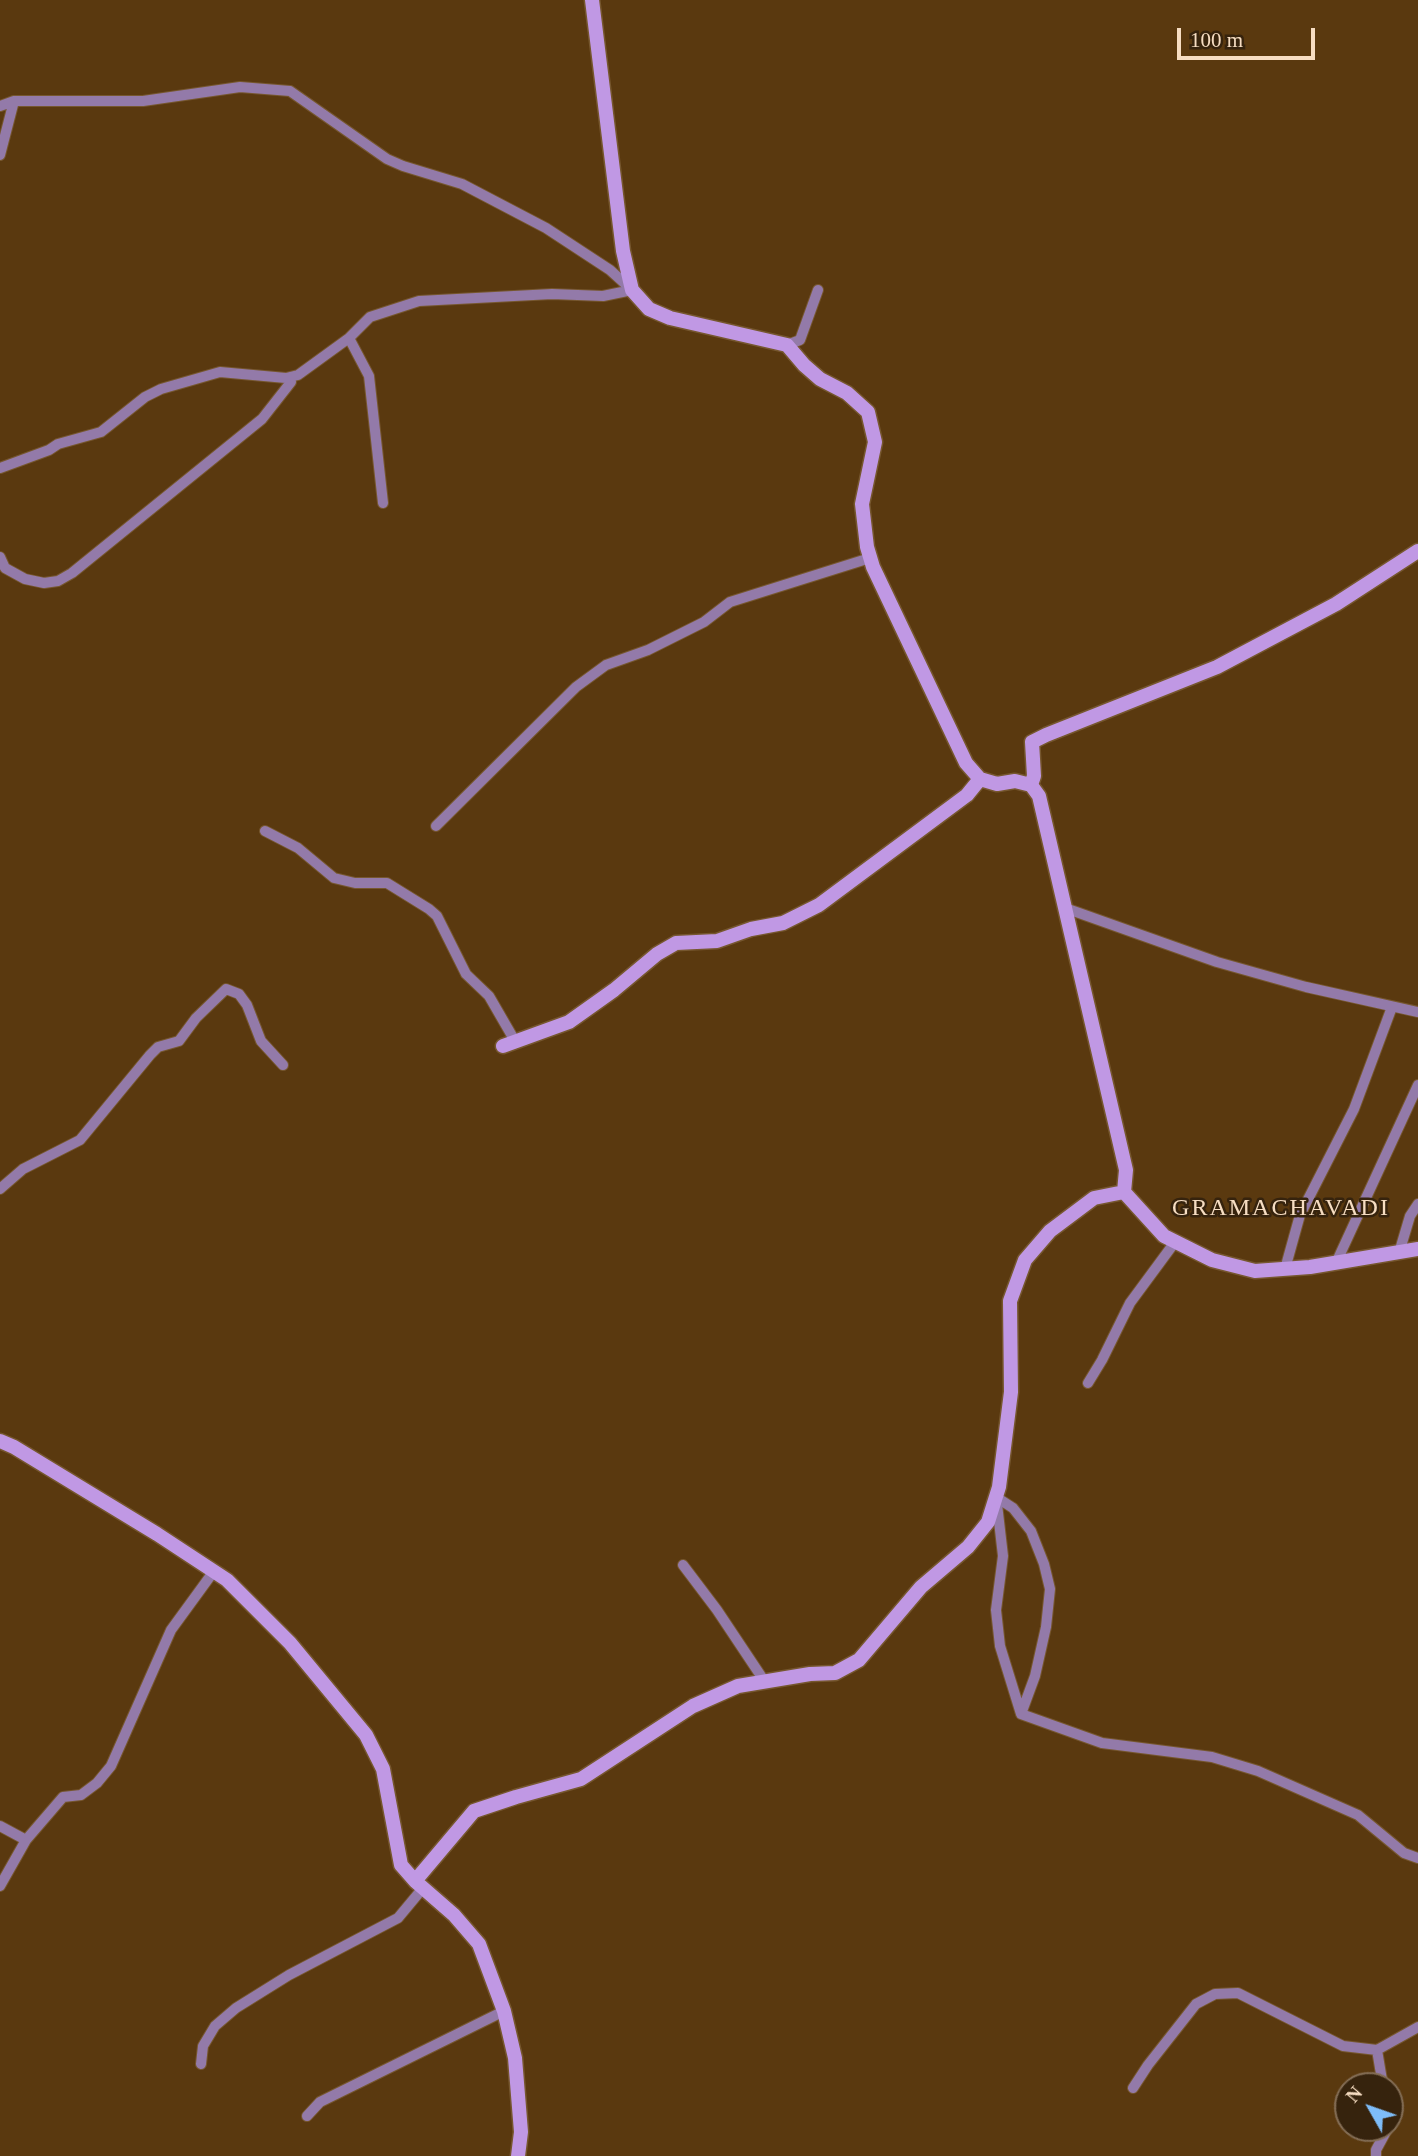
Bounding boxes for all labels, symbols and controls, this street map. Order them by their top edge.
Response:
scale bar [1180,14,1318,58]
text: 100 m [1190,28,1243,52]
district label: GRAMACHAVADI [1174,1195,1388,1223]
north arrow [1334,2072,1404,2142]
text: N [1342,2082,1367,2106]

